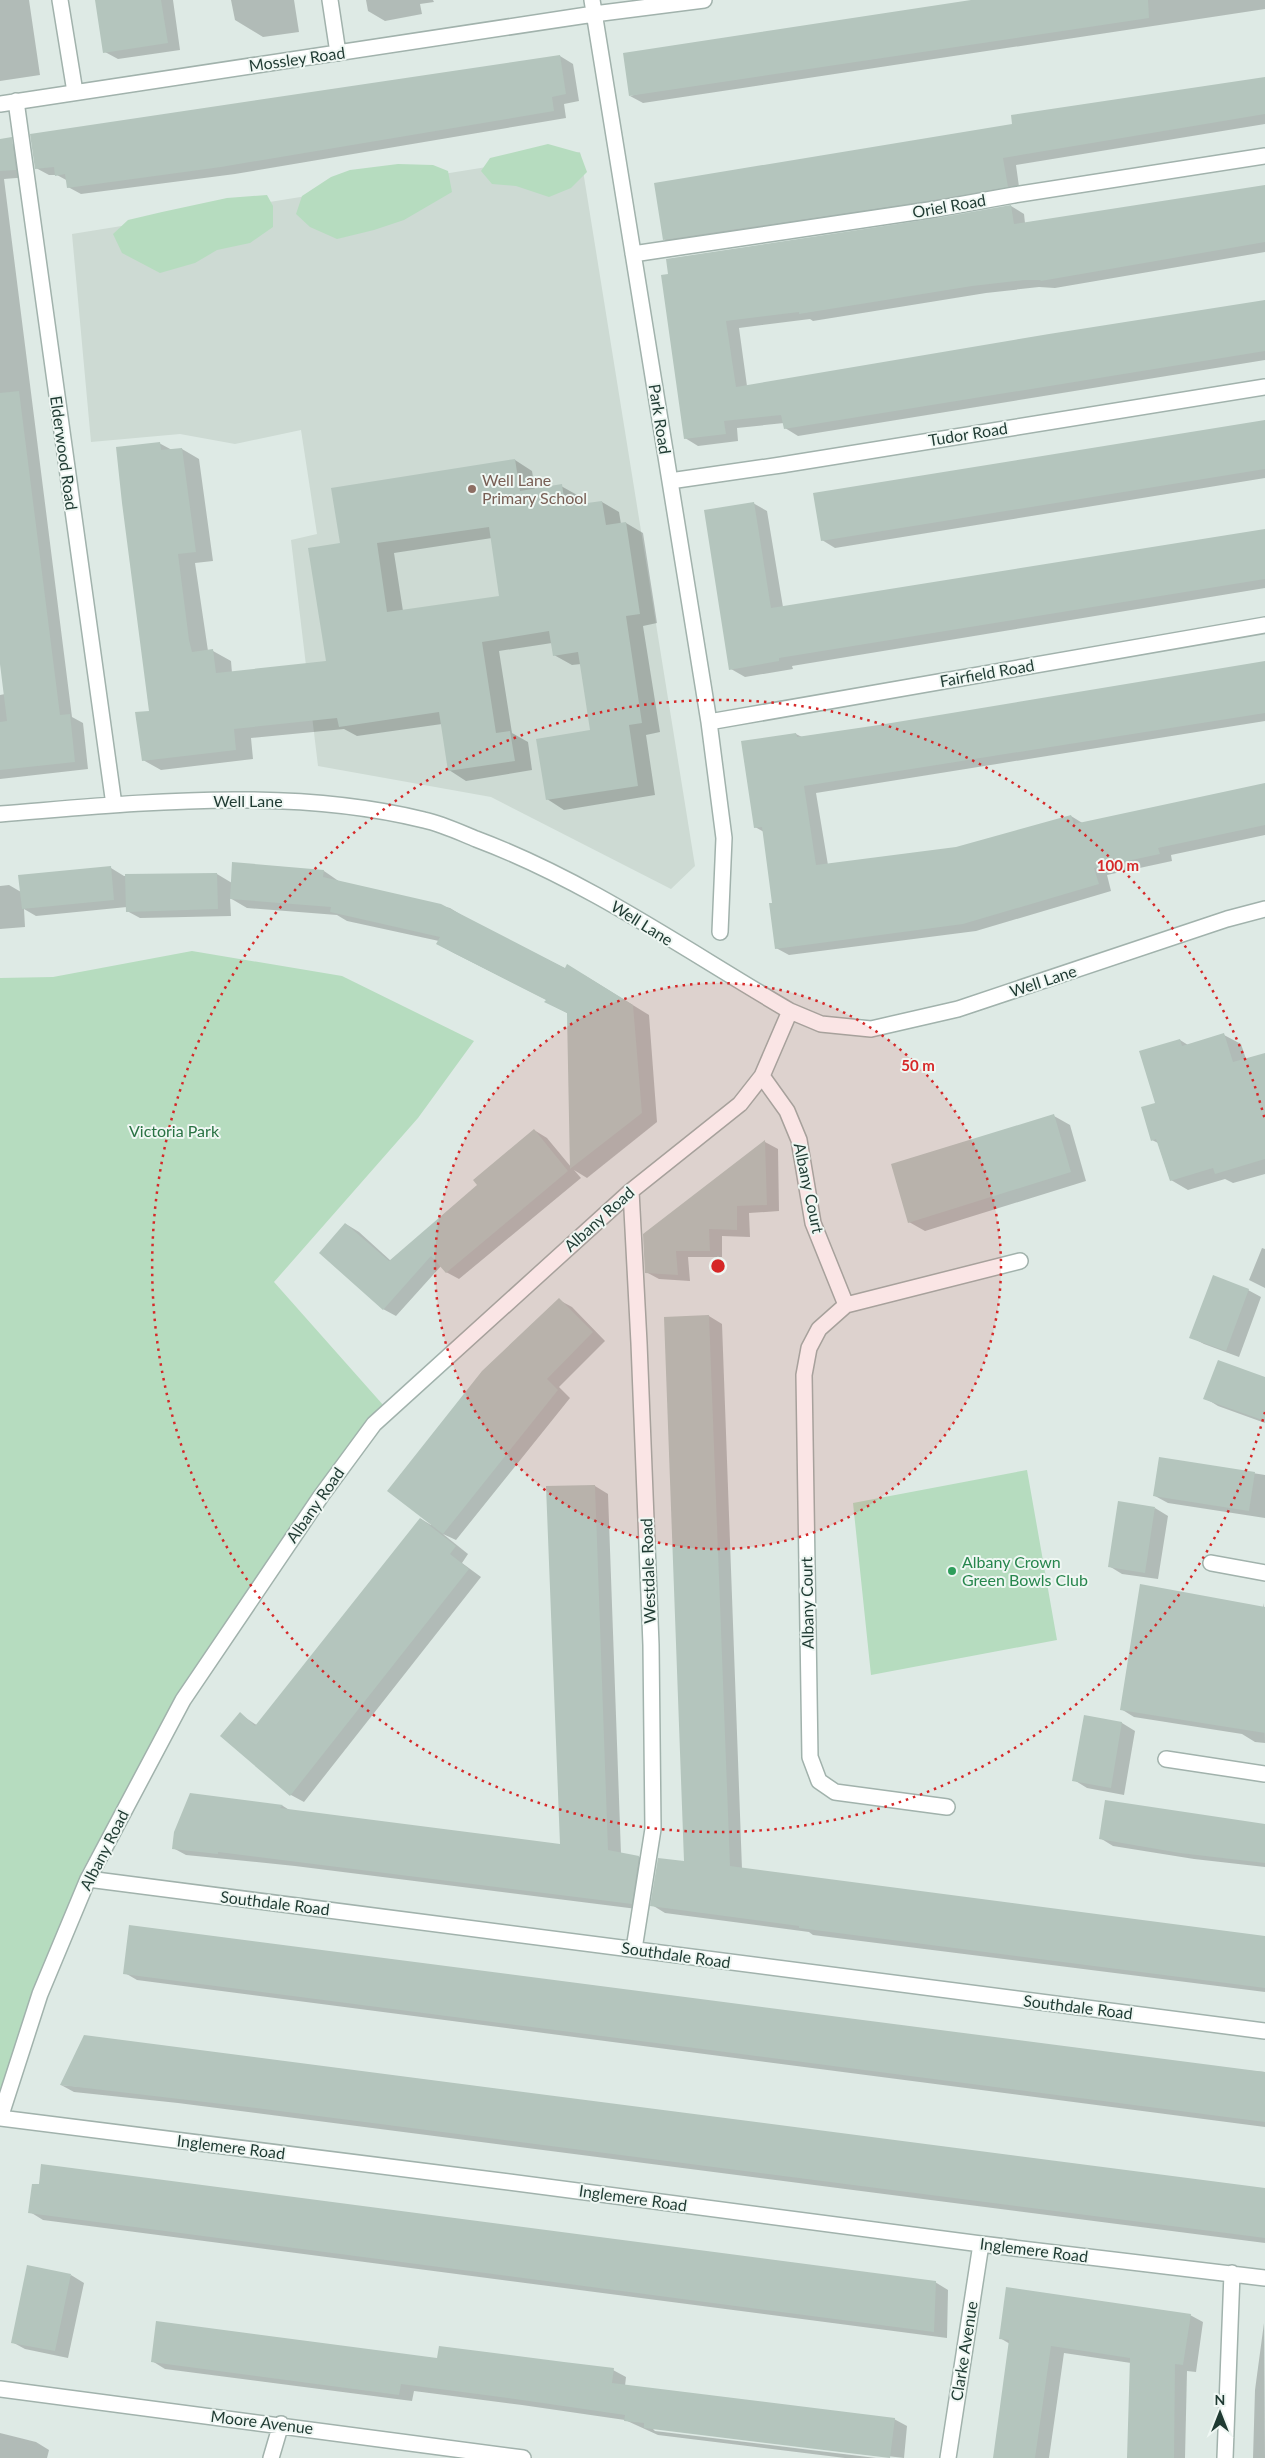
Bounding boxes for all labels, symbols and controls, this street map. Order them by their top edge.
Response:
street label: Mossley Road [248,42,346,75]
street label: Oriel Road [911,190,987,221]
street label: Park Road [646,382,675,455]
street label: Elderwood Road [47,395,82,511]
street label: Tudor Road [927,418,1009,449]
place label: Well Lane Primary School [482,470,587,507]
marker: Well Lane Primary School [466,483,478,495]
street label: Fairfield Road [938,655,1036,690]
street label: Well Lane [213,791,283,810]
text: 100 m [1097,856,1139,874]
street label: Well Lane [608,896,677,949]
street label: Well Lane [1007,961,1079,1000]
text: 50 m [901,1056,935,1074]
park label: Victoria Park [129,1121,220,1140]
street label: Albany Court [791,1141,828,1235]
street label: Albany Road [560,1182,638,1255]
centre of rings [709,1257,727,1275]
street label: Albany Road [282,1463,348,1546]
street label: Westdale Road [636,1518,659,1624]
place label: Albany Crown Green Bowls Club [962,1552,1088,1589]
street label: Albany Court [796,1556,817,1649]
marker: Albany Crown Green Bowls Club [946,1565,958,1577]
street label: Albany Road [75,1806,132,1893]
street label: Southdale Road [219,1886,331,1919]
street label: Southdale Road [620,1937,732,1972]
street label: Southdale Road [1022,1990,1134,2023]
street label: Inglemere Road [176,2130,286,2163]
street label: Inglemere Road [578,2181,688,2214]
street label: Inglemere Road [979,2233,1089,2266]
street label: Clarke Avenue [946,2300,981,2402]
north arrow [1195,2388,1245,2438]
text: N [1215,2391,1225,2408]
street label: Moore Avenue [210,2406,314,2437]

